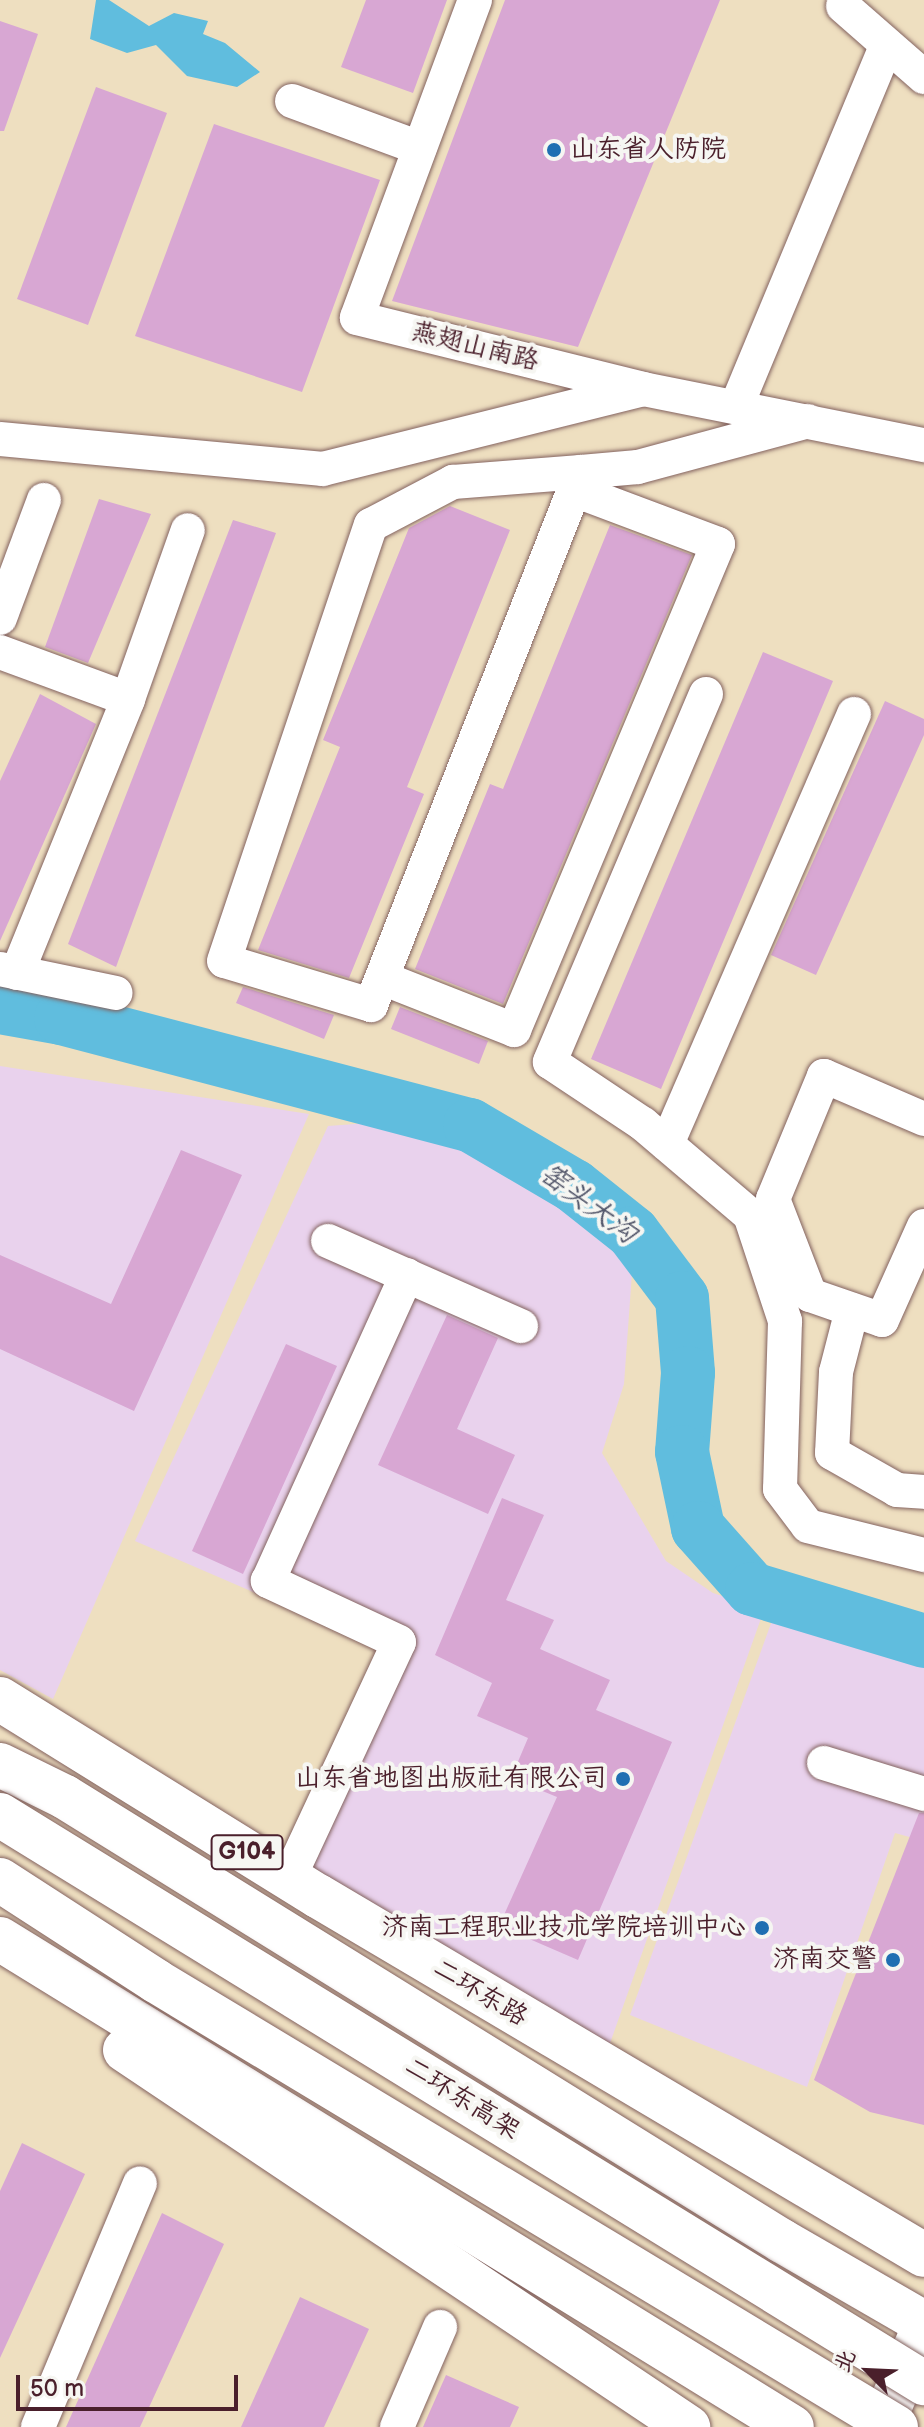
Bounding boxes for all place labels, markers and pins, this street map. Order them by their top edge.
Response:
place label: 山东省人防院 [570,134,726,166]
marker: 山东省人防院 [545,141,563,159]
place label: 山东省地图出版社有限公司 [295,1763,607,1795]
marker: 山东省地图出版社有限公司 [614,1770,632,1788]
place label: 济南工程职业技术学院培训中心 [382,1912,746,1944]
marker: 济南工程职业技术学院培训中心 [753,1919,771,1937]
place label: 济南交警 [773,1944,877,1976]
marker: 济南交警 [884,1951,902,1969]

